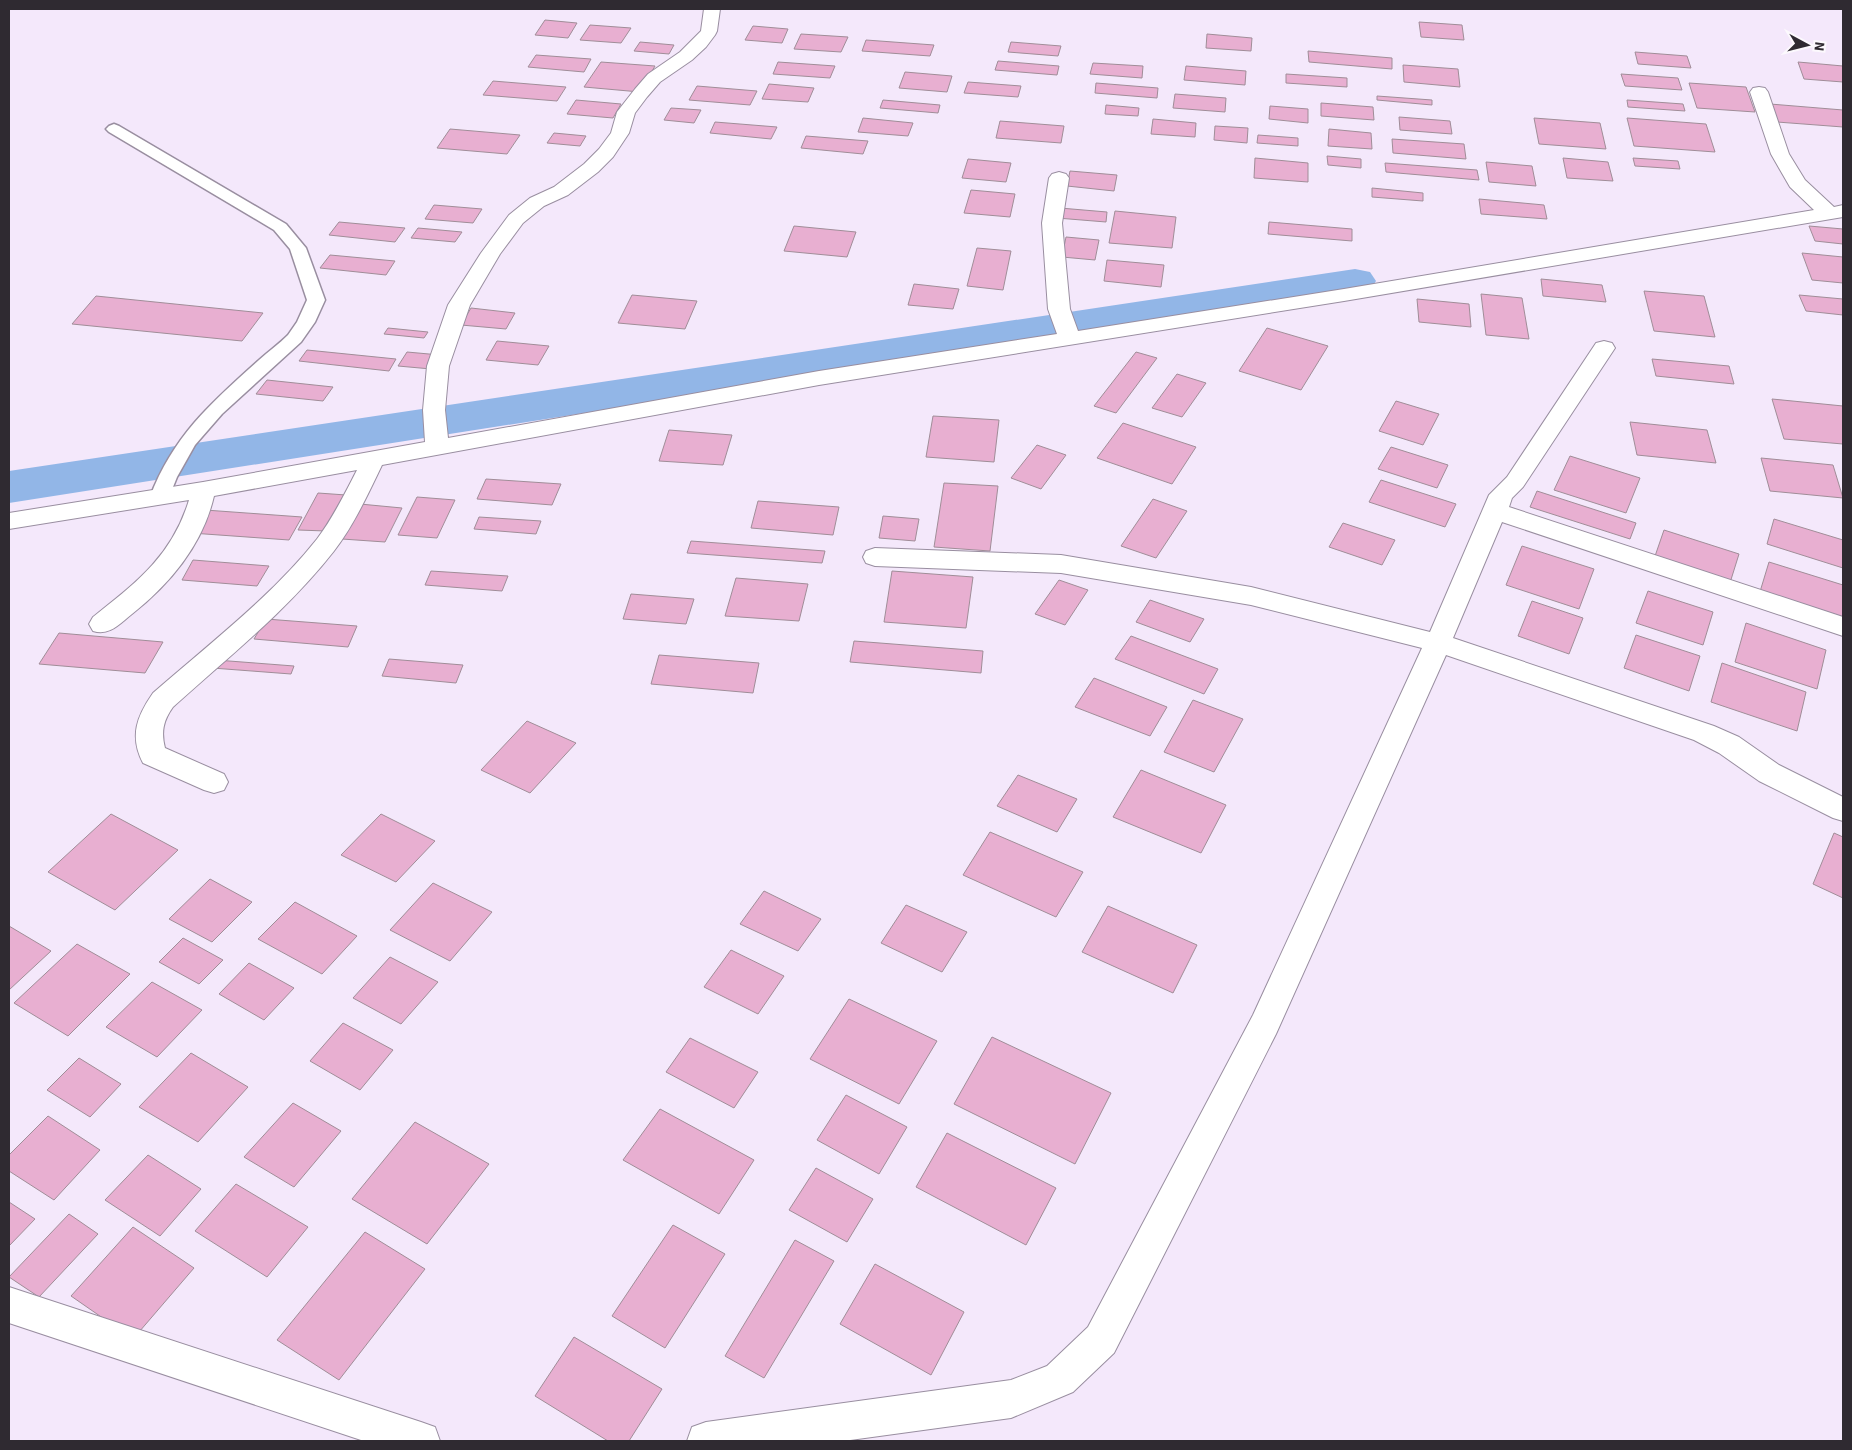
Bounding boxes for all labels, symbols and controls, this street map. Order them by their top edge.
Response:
north arrow [1782,20,1832,70]
text: N [1808,41,1829,52]

